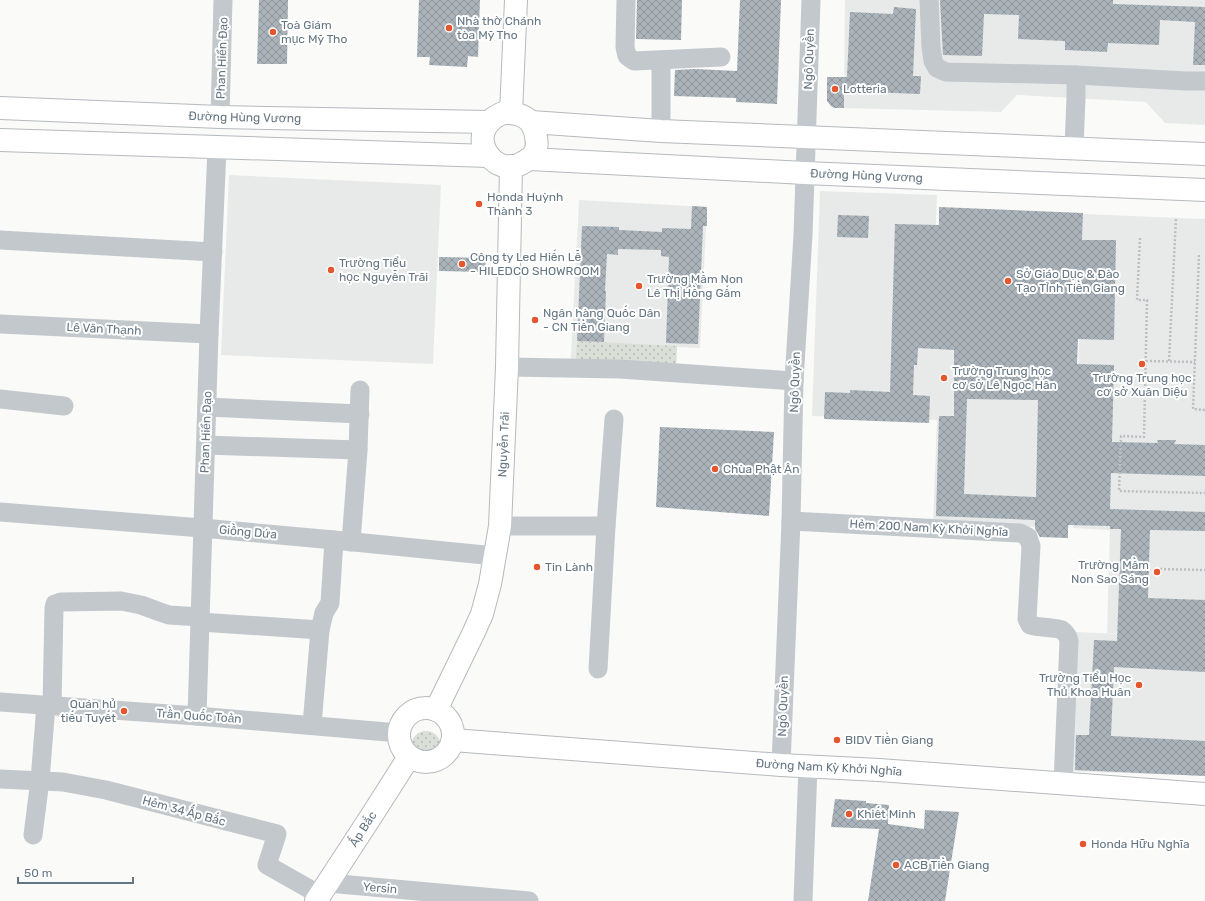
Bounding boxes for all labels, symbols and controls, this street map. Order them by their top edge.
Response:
place label: Nhà thờ Chánh tòa Mỹ Tho [457,14,541,42]
street label: Phan Hiển Đạo [214,17,230,99]
place label: Toà Giám mục Mỹ Tho [281,18,347,46]
marker: Nhà thờ Chánh tòa Mỹ Tho [444,23,454,33]
marker: Toà Giám mục Mỹ Tho [268,27,278,37]
street label: Ngô Quyền [800,28,817,90]
place label: Lotteria [843,82,887,96]
marker: Lotteria [830,84,840,94]
street label: Đường Hùng Vương [188,109,301,126]
street label: Đường Hùng Vương [810,166,923,185]
place label: Honda Huỳnh Thành 3 [487,190,563,218]
marker: Honda Huỳnh Thành 3 [474,199,484,209]
place label: Công ty Led Hiến Lễ - HILEDCO SHOWROOM [470,249,599,278]
place label: Trường Tiểu học Nguyễn Trãi [339,256,428,284]
marker: Công ty Led Hiến Lễ - HILEDCO SHOWROOM [457,259,467,269]
marker: Trường Tiểu học Nguyễn Trãi [326,265,336,275]
place label: Sở Giáo Dục & Đào Tạo Tỉnh Tiền Giang [1016,267,1125,295]
place label: Trường Mầm Non Lê Thị Hồng Gấm [647,271,743,300]
marker: Sở Giáo Dục & Đào Tạo Tỉnh Tiền Giang [1003,276,1013,286]
marker: Trường Mầm Non Lê Thị Hồng Gấm [634,281,644,291]
place label: Ngân hàng Quốc Dân - CN Tiền Giang [543,305,661,334]
marker: Ngân hàng Quốc Dân - CN Tiền Giang [530,315,540,325]
street label: Lê Văn Thạnh [66,320,142,338]
street label: Ngô Quyền [786,351,803,413]
marker: Trường Trung học cơ sở Xuân Diệu [1137,359,1147,369]
place label: Trường Trung học cơ sở Lê Ngọc Hân [952,364,1057,392]
place label: Trường Trung học cơ sở Xuân Diệu [1092,371,1192,399]
marker: Trường Trung học cơ sở Lê Ngọc Hân [939,373,949,383]
street label: Phan Hiển Đạo [198,391,214,473]
street label: Nguyễn Trãi [495,411,512,478]
place label: Chùa Phật Ân [723,462,799,476]
marker: Chùa Phật Ân [710,464,720,474]
street label: Hẻm 200 Nam Kỳ Khởi Nghĩa [849,517,1009,539]
street label: Giồng Dứa [218,522,278,542]
place label: Trường Mầm Non Sao Sáng [1071,557,1149,586]
place label: Tin Lành [545,560,593,574]
marker: Tin Lành [532,562,542,572]
marker: Trường Mầm Non Sao Sáng [1152,567,1162,577]
place label: Trường Tiểu Học Thủ Khoa Huân [1039,671,1131,699]
street label: Ngô Quyền [774,675,791,737]
marker: Trường Tiểu Học Thủ Khoa Huân [1134,680,1144,690]
place label: Quán hủ tiếu Tuyết [61,697,116,725]
street label: Trần Quốc Toản [156,705,242,726]
marker: Quán hủ tiếu Tuyết [119,706,129,716]
place label: BIDV Tiền Giang [845,732,933,747]
marker: BIDV Tiền Giang [832,735,842,745]
street label: Đường Nam Kỳ Khởi Nghĩa [755,756,903,779]
street label: Hẻm 34 Ấp Bắc [141,791,228,829]
place label: Khiết Minh [857,806,916,821]
street label: Ấp Bắc [344,808,380,849]
marker: Khiết Minh [844,809,854,819]
place label: Honda Hữu Nghĩa [1091,837,1190,851]
marker: Honda Hữu Nghĩa [1078,839,1088,849]
place label: ACB Tiền Giang [904,857,989,872]
scale bar [18,859,133,885]
marker: ACB Tiền Giang [891,860,901,870]
text: 50 m [24,866,52,880]
street label: Yersin [362,880,398,896]

